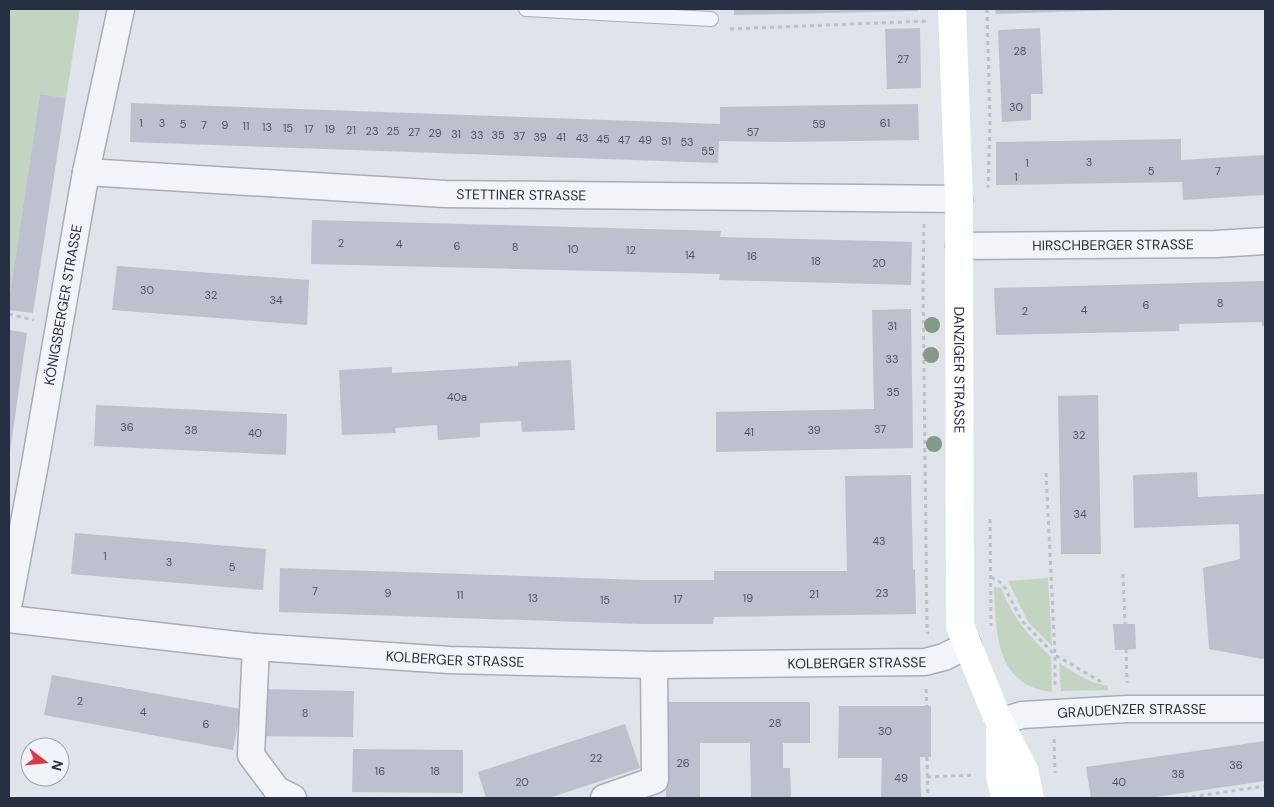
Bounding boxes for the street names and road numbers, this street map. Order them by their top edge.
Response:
street label: STETTINER STRASSE [456,185,586,204]
street label: KÖNIGSBERGER STRASSE [40,223,86,387]
street label: HIRSCHBERGER STRASSE [1032,235,1194,254]
street label: DANZIGER STRASSE [950,306,969,433]
street label: KOLBERGER STRASSE [385,647,525,671]
street label: KOLBERGER STRASSE [787,653,926,673]
street label: GRAUDENZER STRASSE [1057,700,1207,722]

